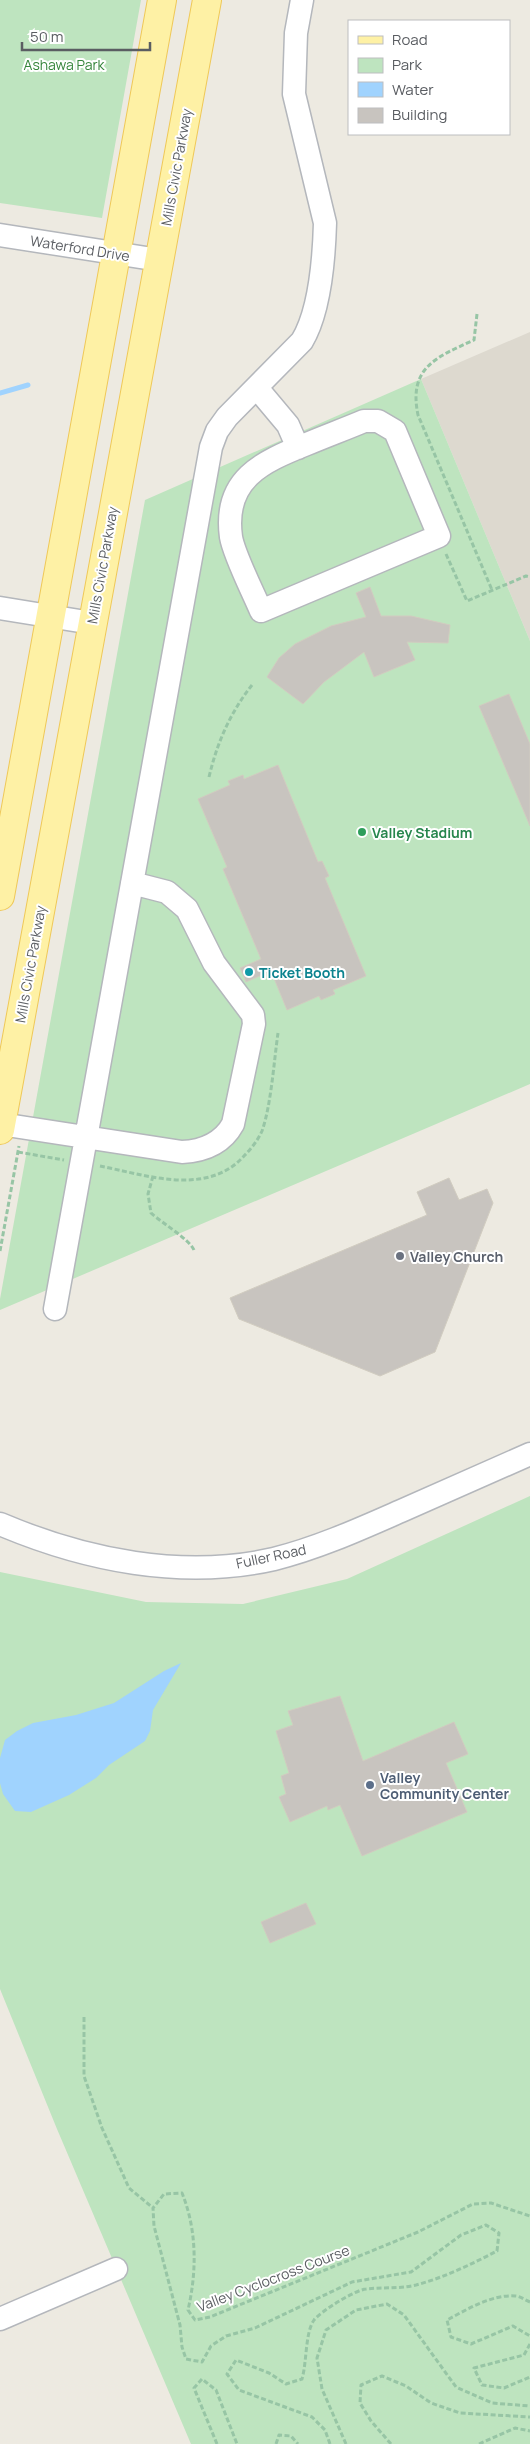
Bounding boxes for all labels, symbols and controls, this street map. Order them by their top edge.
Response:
scale bar [22,20,150,52]
legend [348,20,510,135]
text: 50 m [30,26,64,47]
text: Road [392,29,428,50]
text: Park [392,54,422,75]
park label: Ashawa Park [24,55,105,74]
text: Water [392,79,434,100]
text: Building [392,104,447,125]
street label: Mills Civic Parkway [156,106,196,227]
street label: Waterford Drive [29,231,131,265]
street label: Mills Civic Parkway [82,504,122,625]
place label: Valley Stadium [372,823,472,842]
marker: Valley Stadium [356,826,368,838]
street label: Mills Civic Parkway [10,903,50,1024]
place label: Ticket Booth [259,963,345,982]
marker: Ticket Booth [243,966,255,978]
place label: Valley Church [410,1247,503,1266]
marker: Valley Church [394,1250,406,1262]
street label: Fuller Road [234,1539,308,1573]
place label: Valley Community Center [380,1768,510,1803]
marker: Valley Community Center [364,1779,376,1791]
street label: Valley Cyclocross Course [194,2240,352,2316]

